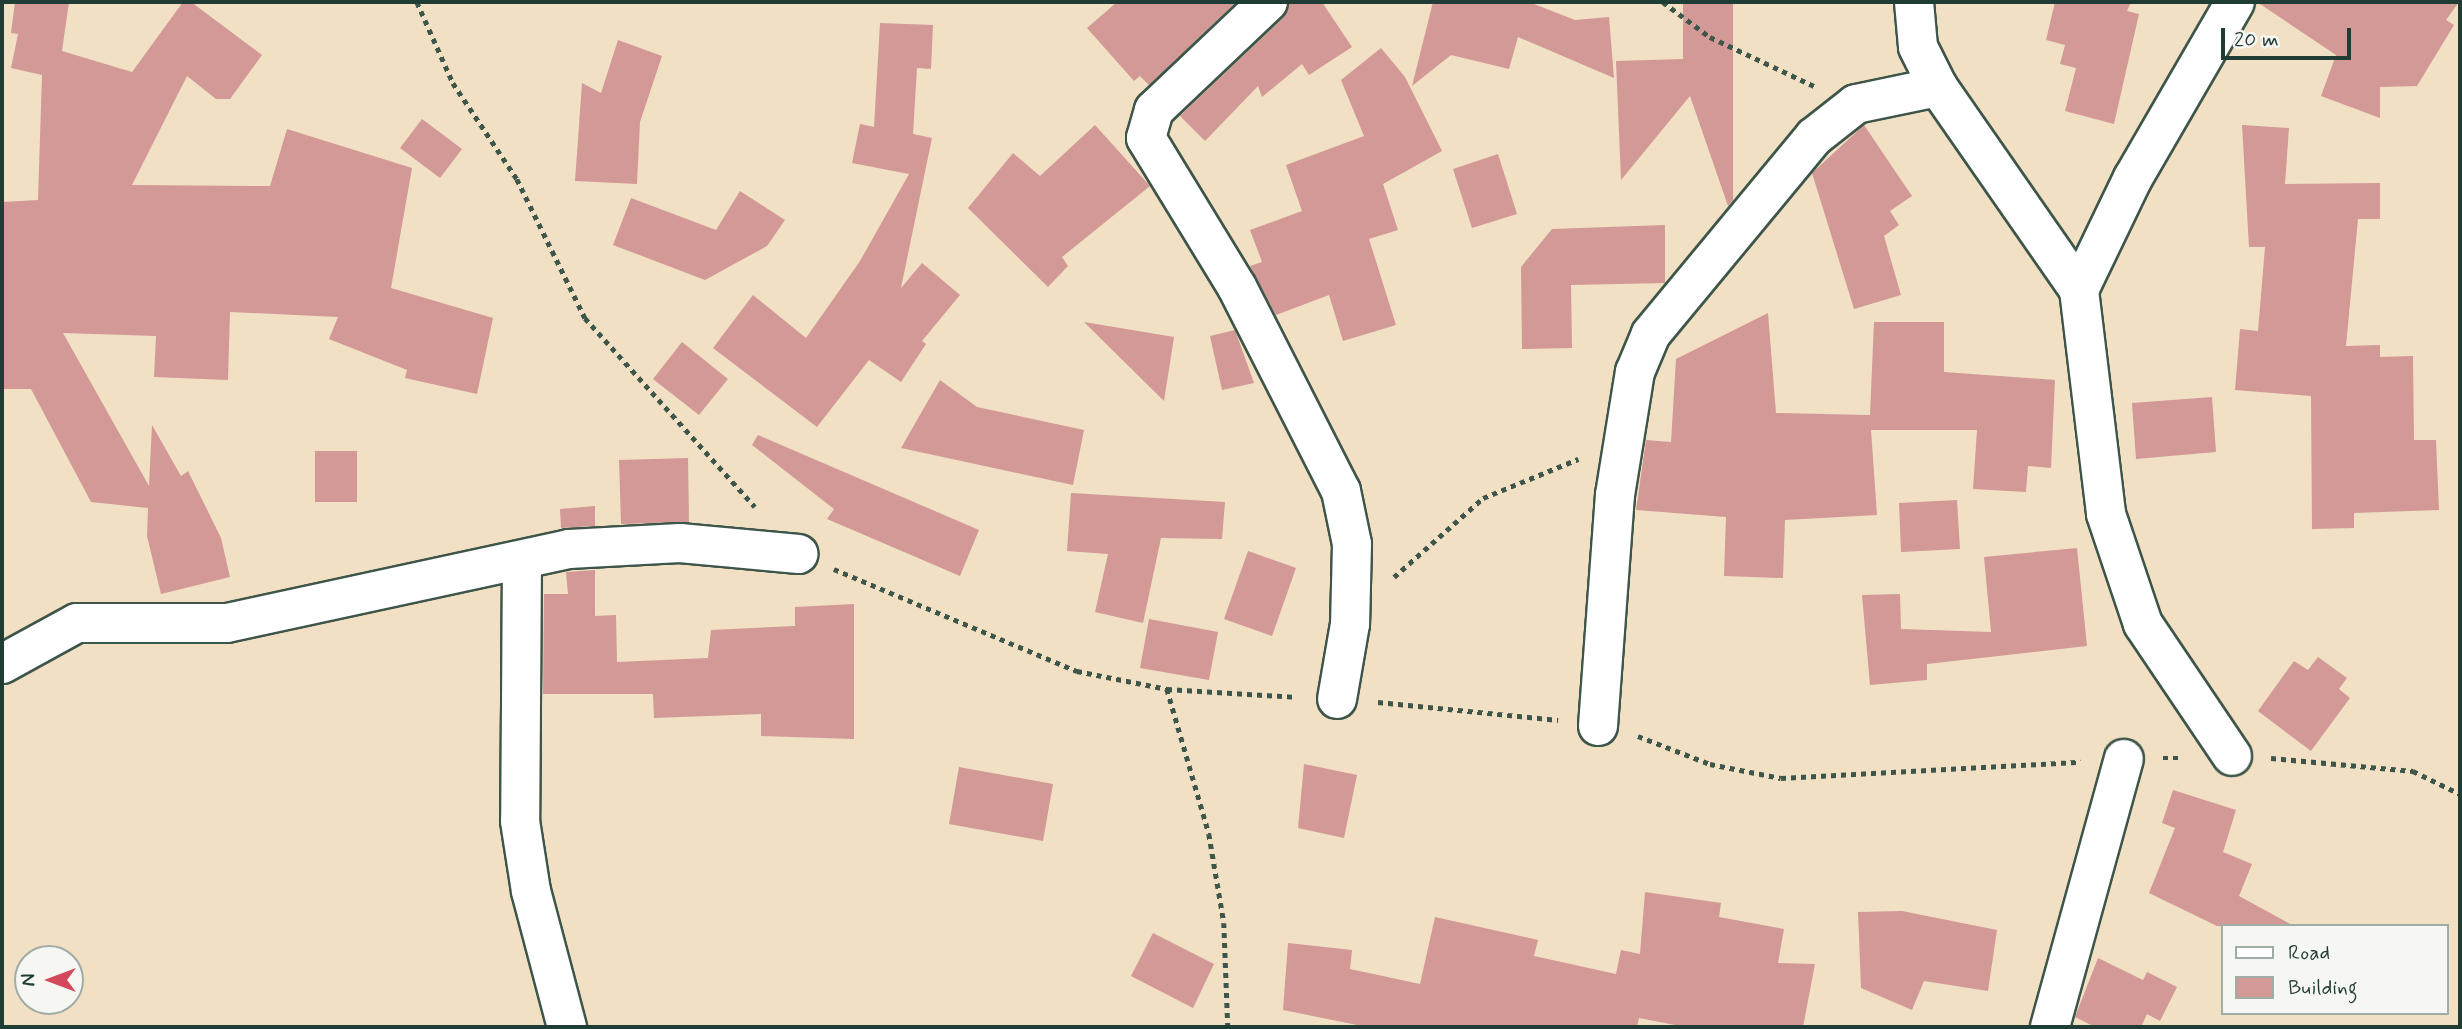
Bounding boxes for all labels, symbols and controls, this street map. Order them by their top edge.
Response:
scale bar [2224,14,2354,58]
text: 20 m [2234,26,2279,54]
legend [2220,924,2448,1015]
text: Road [2288,939,2330,967]
north arrow [14,945,84,1015]
text: N [17,974,42,986]
text: Building [2288,974,2358,1002]

